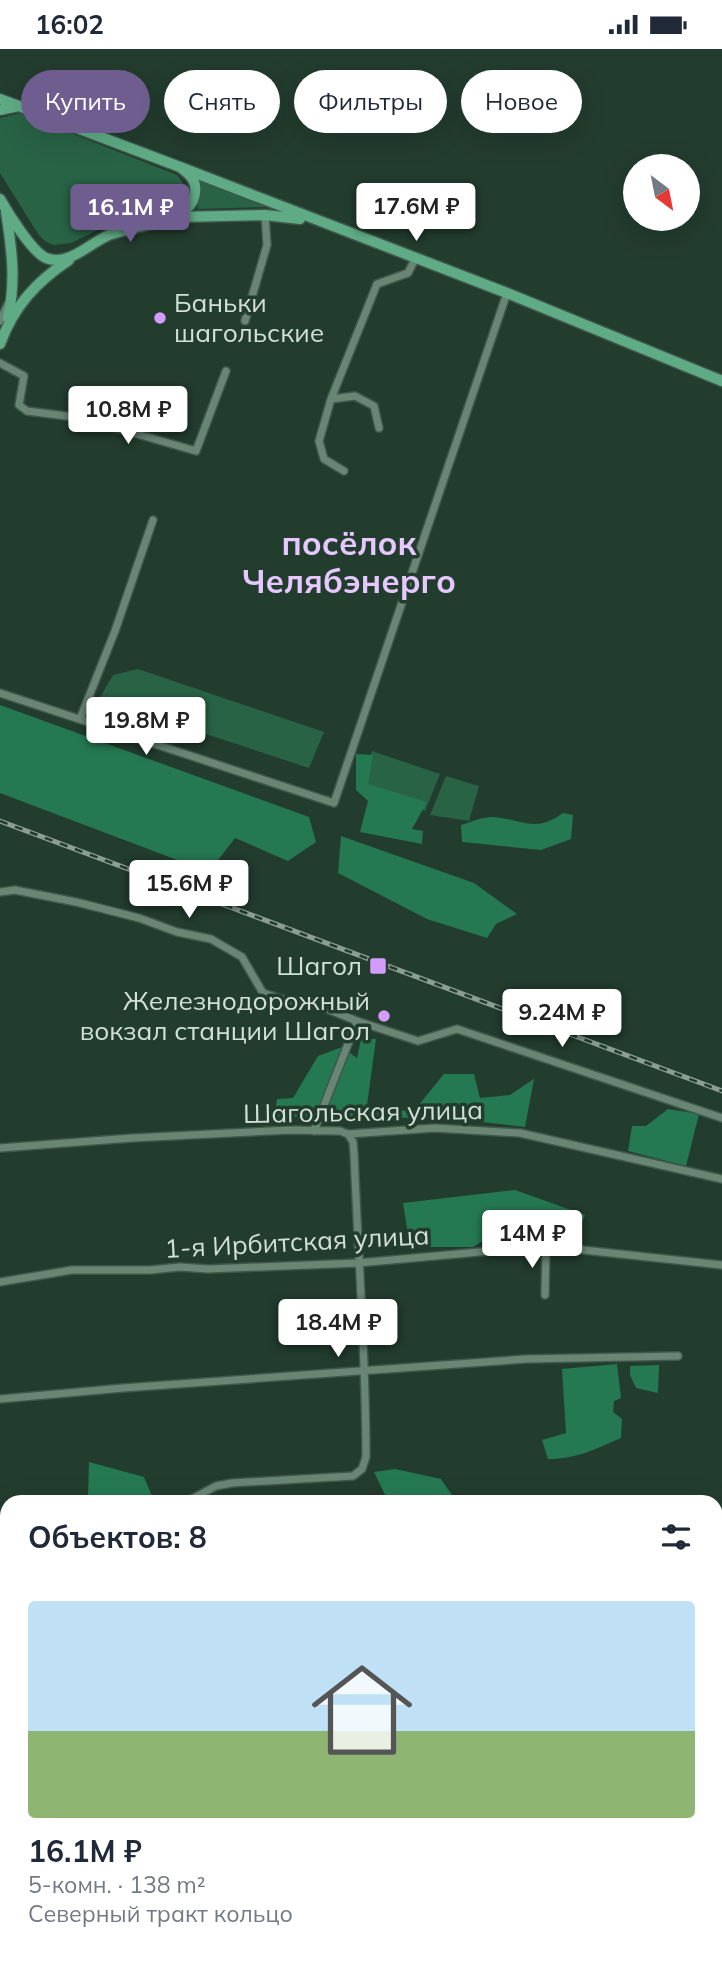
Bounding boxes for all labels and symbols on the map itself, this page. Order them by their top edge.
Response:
north arrow [623,154,700,231]
pin: 17.6M ₽ [351,183,481,243]
pin: 16.1M ₽ [65,185,195,244]
place label: Баньки шагольские [174,286,324,349]
marker: Баньки шагольские [152,310,168,326]
pin: 10.8M ₽ [63,387,193,446]
district label: посёлок Челябэнерго [242,522,456,601]
pin: 19.8M ₽ [81,697,211,757]
pin: 15.6M ₽ [124,861,254,920]
place label: Шагол [276,949,362,982]
marker: Шагол [368,956,388,976]
place label: Железнодорожный вокзал станции Шагол [80,984,370,1047]
pin: 9.24M ₽ [497,989,627,1049]
marker: Железнодорожный вокзал станции Шагол [376,1008,392,1024]
street label: Шагольская улица [243,1093,483,1130]
pin: 14M ₽ [483,1211,581,1270]
street label: 1-я Ирбитская улица [164,1218,430,1265]
pin: 18.4M ₽ [273,1299,403,1359]

